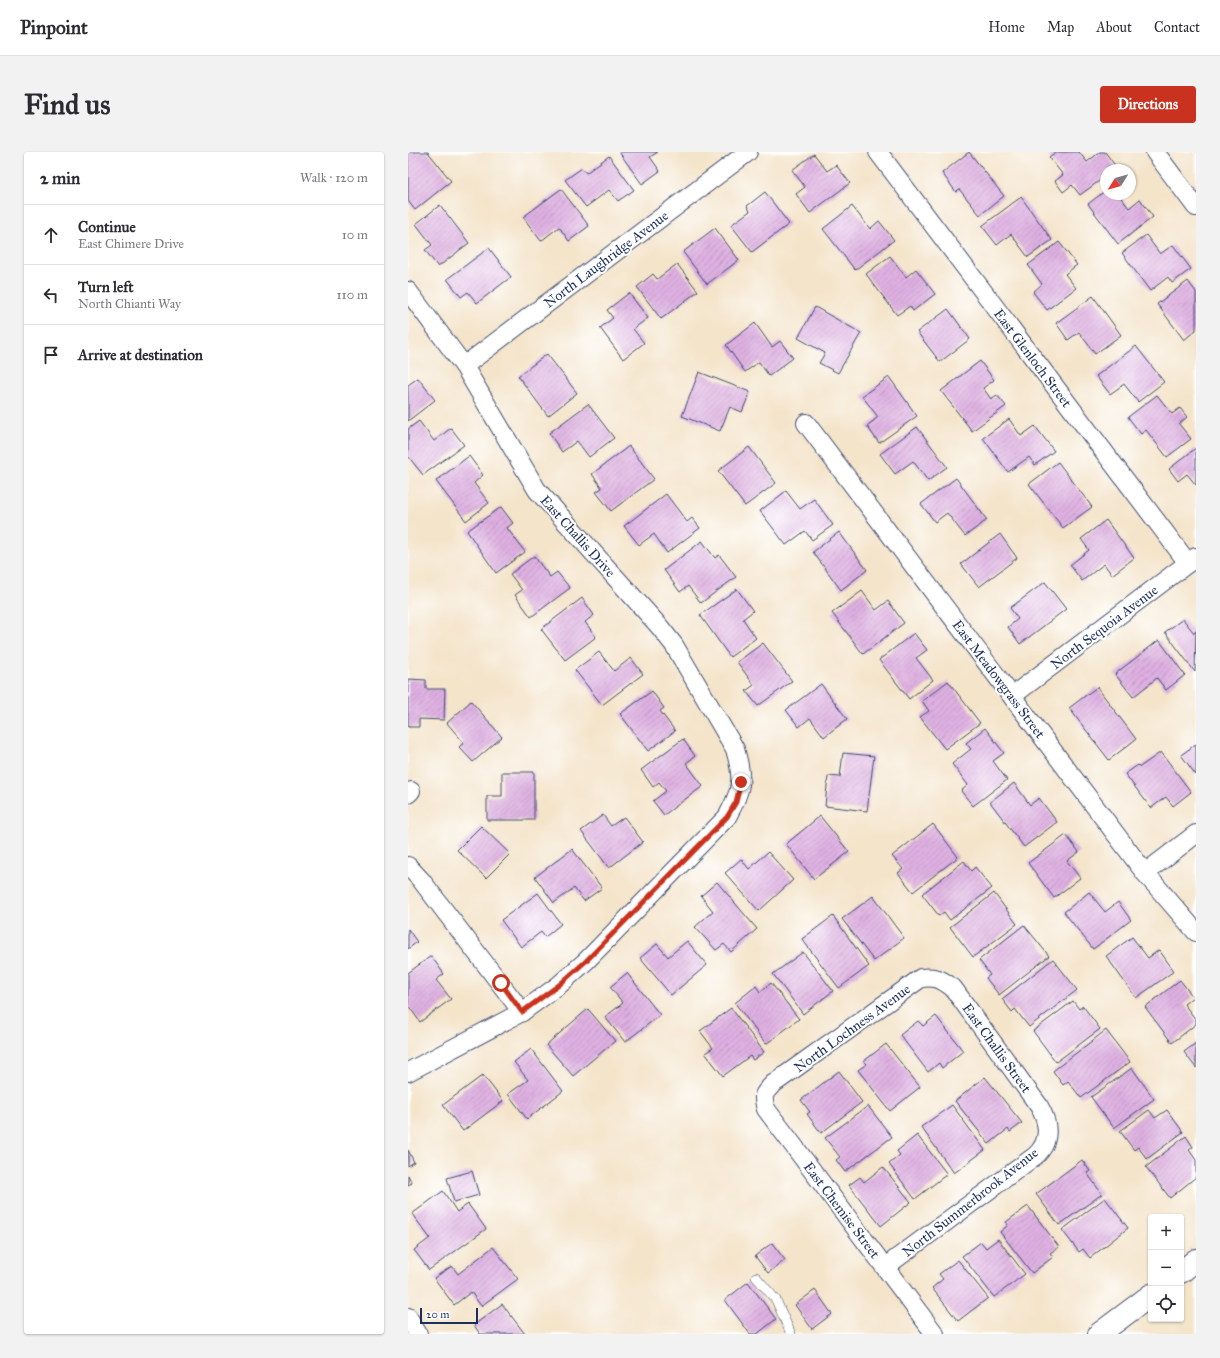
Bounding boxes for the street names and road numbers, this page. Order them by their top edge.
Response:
street label: North Laughridge Avenue [541,207,672,312]
street label: East Glenloch Street [990,306,1075,411]
street label: East Challis Drive [536,492,619,581]
street label: North Sequoia Avenue [1047,581,1162,674]
street label: East Meadowgrass Street [948,617,1049,742]
street label: North Lochness Avenue [791,980,914,1076]
street label: East Challis Street [958,1000,1035,1096]
street label: North Summerbrook Avenue [899,1144,1042,1261]
street label: East Chemise Street [800,1159,883,1262]

